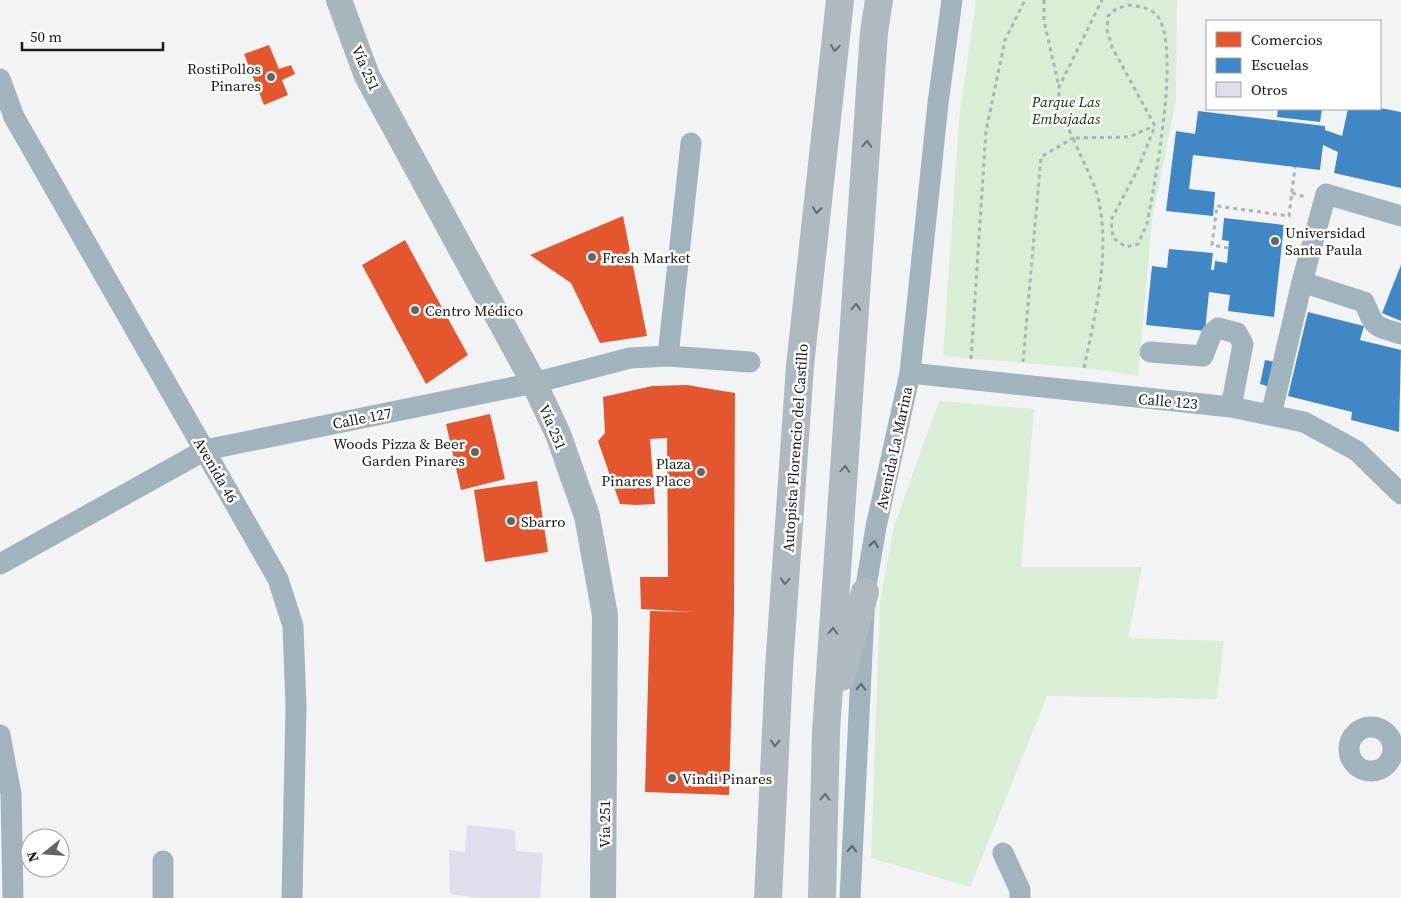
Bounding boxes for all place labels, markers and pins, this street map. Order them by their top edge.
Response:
place label: RostiPollos Pinares [187,58,261,96]
marker: RostiPollos Pinares [265,71,277,83]
place label: Universidad Santa Paula [1285,222,1366,260]
marker: Universidad Santa Paula [1269,235,1281,247]
place label: Fresh Market [602,247,691,268]
marker: Fresh Market [586,251,598,263]
place label: Centro Médico [425,300,523,321]
marker: Centro Médico [409,304,421,316]
place label: Woods Pizza & Beer Garden Pinares [333,433,466,471]
marker: Woods Pizza & Beer Garden Pinares [469,446,481,458]
place label: Plaza Pinares Place [601,453,691,491]
marker: Plaza Pinares Place [695,466,707,478]
place label: Sbarro [521,511,566,532]
marker: Sbarro [505,515,517,527]
place label: Vindi Pinares [682,768,772,789]
marker: Vindi Pinares [666,772,678,784]

